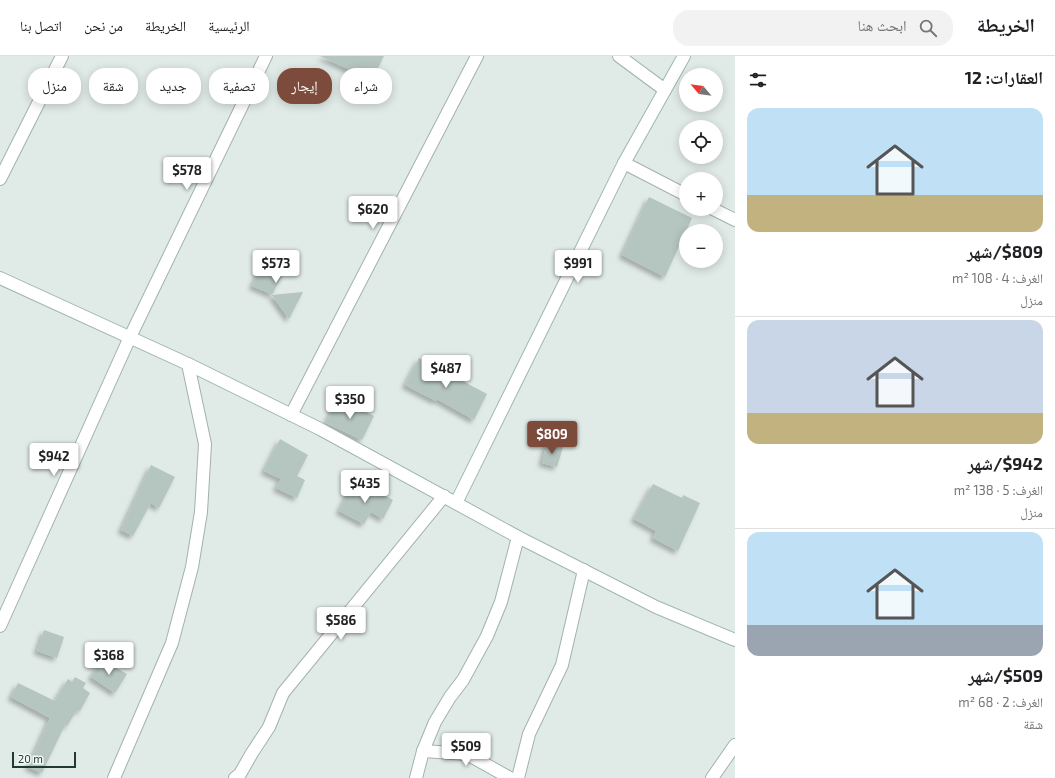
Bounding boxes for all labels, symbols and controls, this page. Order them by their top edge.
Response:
search box [673,10,953,46]
text: الخريطة [977,13,1035,36]
text: ابحث هنا [858,16,907,34]
text: اتصل بنا [20,17,62,34]
text: من نحن [84,17,123,34]
text: الخريطة [145,17,186,34]
text: الرئيسية [208,17,250,34]
icon: search [917,17,939,39]
text: العقارات: 12 [965,67,1043,87]
chip: منزل [28,68,81,104]
chip: شقة [89,68,138,104]
chip: جديد [146,68,201,104]
chip: تصفية [209,68,269,104]
chip: إيجار [277,68,332,104]
chip: شراء [340,68,392,104]
north arrow [679,68,723,112]
map controls [679,68,723,268]
icon: filters [747,69,769,91]
button: locate [679,120,723,164]
icon: home [859,134,931,206]
pin: $578 [163,157,211,191]
text: $578 [172,162,202,178]
button: + [679,172,723,216]
pin: $620 [349,196,397,230]
text: $620 [358,201,388,217]
button: − [679,224,723,268]
text: $809/شهر [967,241,1043,261]
pin: $573 [252,250,300,284]
pin: $991 [554,250,602,284]
text: $573 [262,255,290,271]
text: $991 [564,255,592,271]
text: الغرف: 4 · 108 m² [952,270,1043,286]
text: منزل [1020,292,1043,308]
icon: home [859,346,931,418]
pin: $487 [422,355,470,389]
text: $487 [431,360,461,376]
pin: $350 [326,386,374,420]
text: $350 [335,391,365,407]
pin: $809 [528,421,576,455]
text: $809 [536,426,568,442]
pin: $942 [30,443,78,477]
text: $942 [38,448,70,464]
text: $942/شهر [968,453,1043,473]
pin: $435 [341,470,389,504]
text: $435 [350,475,380,491]
text: الغرف: 5 · 138 m² [954,482,1043,498]
text: منزل [1020,504,1043,520]
icon: home [859,558,931,630]
pin: $586 [317,607,365,641]
text: $586 [326,612,356,628]
pin: $368 [85,642,133,676]
text: $368 [94,647,124,663]
text: $509/شهر [968,665,1043,685]
text: الغرف: 2 · 68 m² [958,694,1043,710]
text: شقة [1024,716,1043,732]
pin: $509 [442,733,490,767]
text: $509 [451,738,481,754]
scale bar [12,750,76,769]
text: 20 m [18,752,43,765]

